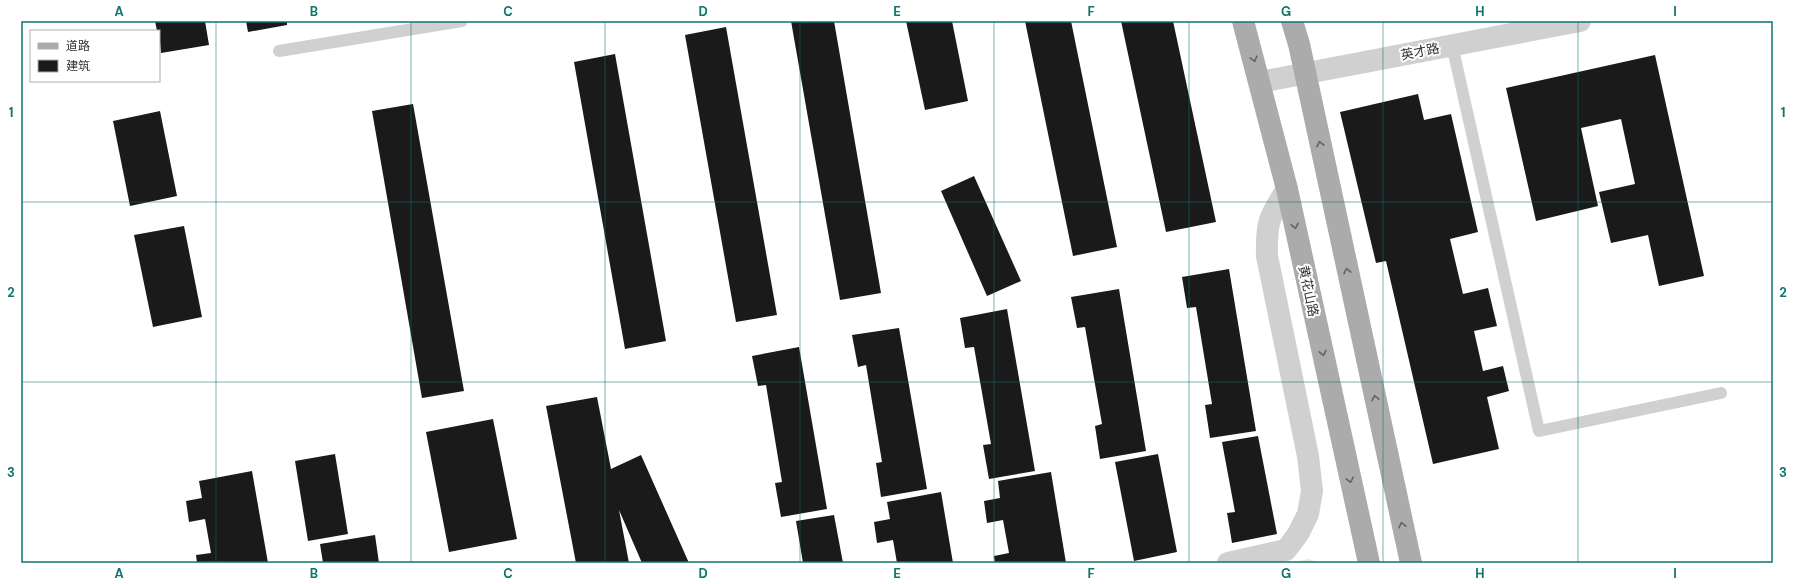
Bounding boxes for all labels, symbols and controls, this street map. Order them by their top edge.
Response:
text: A [114,3,124,20]
text: B [310,3,318,20]
text: C [503,3,513,20]
text: D [698,3,708,20]
text: E [893,3,901,20]
text: F [1087,3,1095,20]
text: G [1281,3,1291,20]
text: H [1475,3,1485,20]
text: I [1673,3,1677,20]
legend [30,30,160,82]
text: 道路 [66,38,90,54]
street label: 英才路 [1399,39,1441,64]
one-way arrow [1249,55,1258,62]
text: 建筑 [66,58,90,74]
text: 1 [9,104,13,121]
text: 1 [1781,104,1785,121]
one-way arrow [1316,141,1324,147]
one-way arrow [1290,222,1299,229]
street label: 黄花山路 [1295,264,1322,318]
one-way arrow [1344,268,1352,274]
text: 2 [7,284,15,301]
text: 2 [1779,284,1787,301]
one-way arrow [1318,349,1326,356]
one-way arrow [1371,395,1379,401]
text: 3 [7,464,15,481]
text: 3 [1779,464,1787,481]
one-way arrow [1346,476,1354,483]
one-way arrow [1399,522,1407,528]
text: A [114,565,124,582]
text: B [310,565,318,582]
text: C [503,565,513,582]
text: D [698,565,708,582]
text: E [893,565,901,582]
text: F [1087,565,1095,582]
text: G [1281,565,1291,582]
text: H [1475,565,1485,582]
text: I [1673,565,1677,582]

